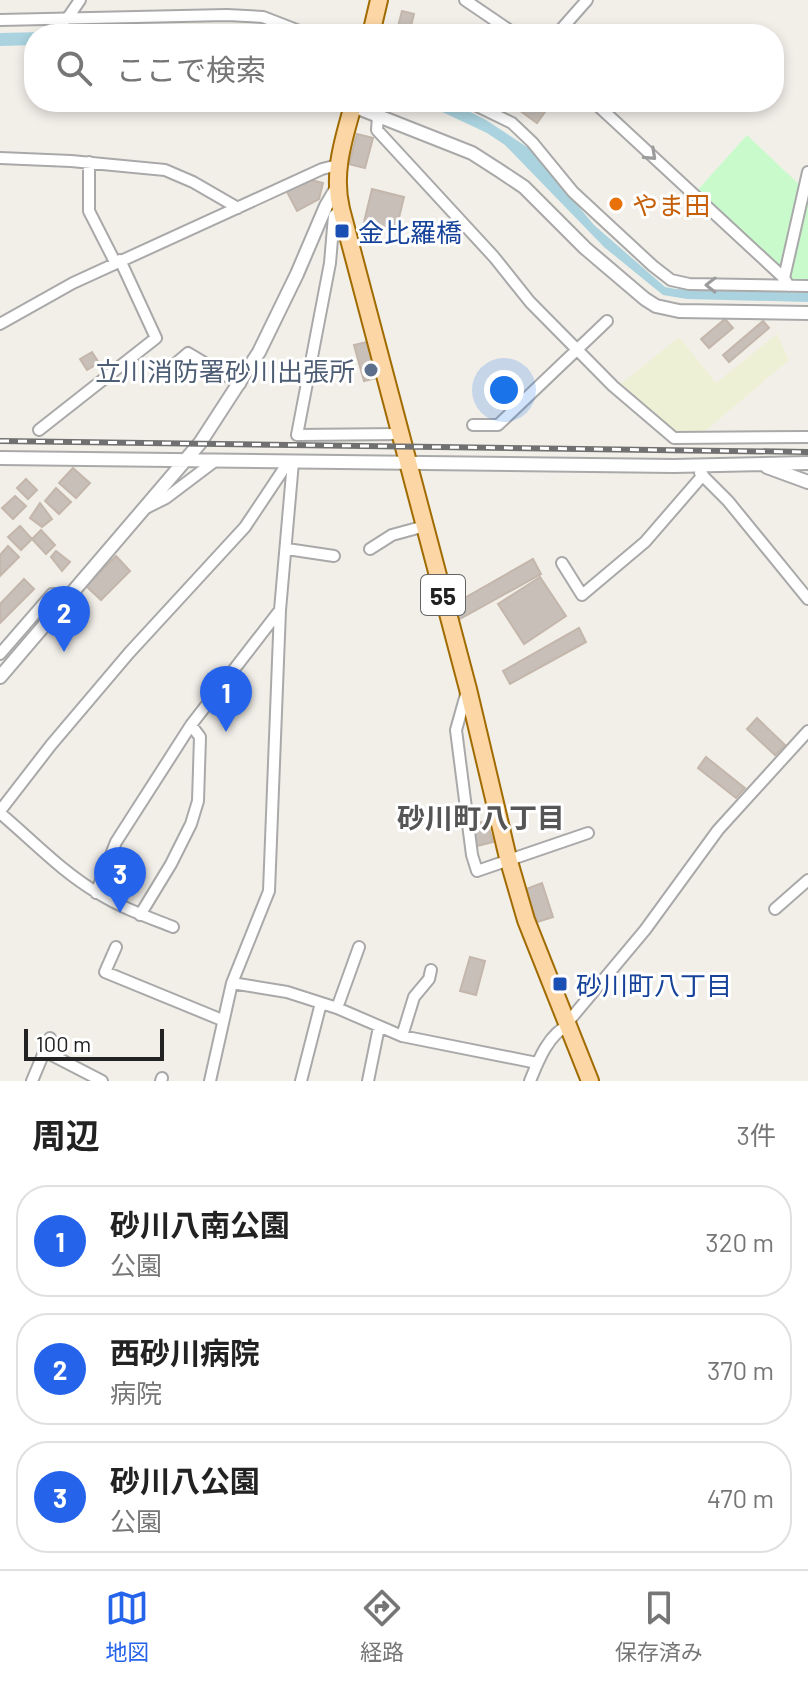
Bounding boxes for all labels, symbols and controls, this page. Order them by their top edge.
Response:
search box [24,24,784,112]
icon: search [52,46,96,90]
text: ここで検索 [116,51,266,87]
one-way arrow [642,146,656,161]
place label: やま田 [632,189,710,220]
marker: やま田 [607,195,625,213]
place label: 金比羅橋 [358,216,462,247]
marker: 金比羅橋 [333,222,351,240]
one-way arrow [704,276,717,294]
place label: 立川消防署砂川出張所 [95,355,355,386]
marker: 立川消防署砂川出張所 [362,361,380,379]
your location [484,370,524,410]
road number: 55 [421,575,465,615]
pin: 2 [38,586,90,652]
pin: 1 [200,666,252,732]
district label: 砂川町八丁目 [397,800,565,834]
pin: 3 [94,847,146,913]
place label: 砂川町八丁目 [576,969,732,1000]
marker: 砂川町八丁目 [551,975,569,993]
scale bar [24,1025,164,1061]
text: 100 m [36,1030,91,1056]
text: 周辺 [32,1114,100,1155]
text: 3件 [737,1119,776,1150]
text: 砂川八南公園 [110,1206,290,1242]
text: 1 [55,1226,65,1257]
text: 320 m [705,1226,774,1257]
text: 公園 [110,1249,162,1280]
text: 西砂川病院 [110,1334,260,1370]
text: 2 [53,1354,67,1385]
text: 370 m [707,1354,774,1385]
text: 病院 [110,1377,162,1408]
text: 砂川八公園 [110,1462,260,1498]
text: 3 [53,1482,67,1513]
text: 470 m [707,1482,774,1513]
text: 公園 [110,1505,162,1536]
tab: 地図 [105,1586,149,1666]
tab: 経路 [360,1586,404,1666]
tab: 保存済み [615,1586,703,1666]

